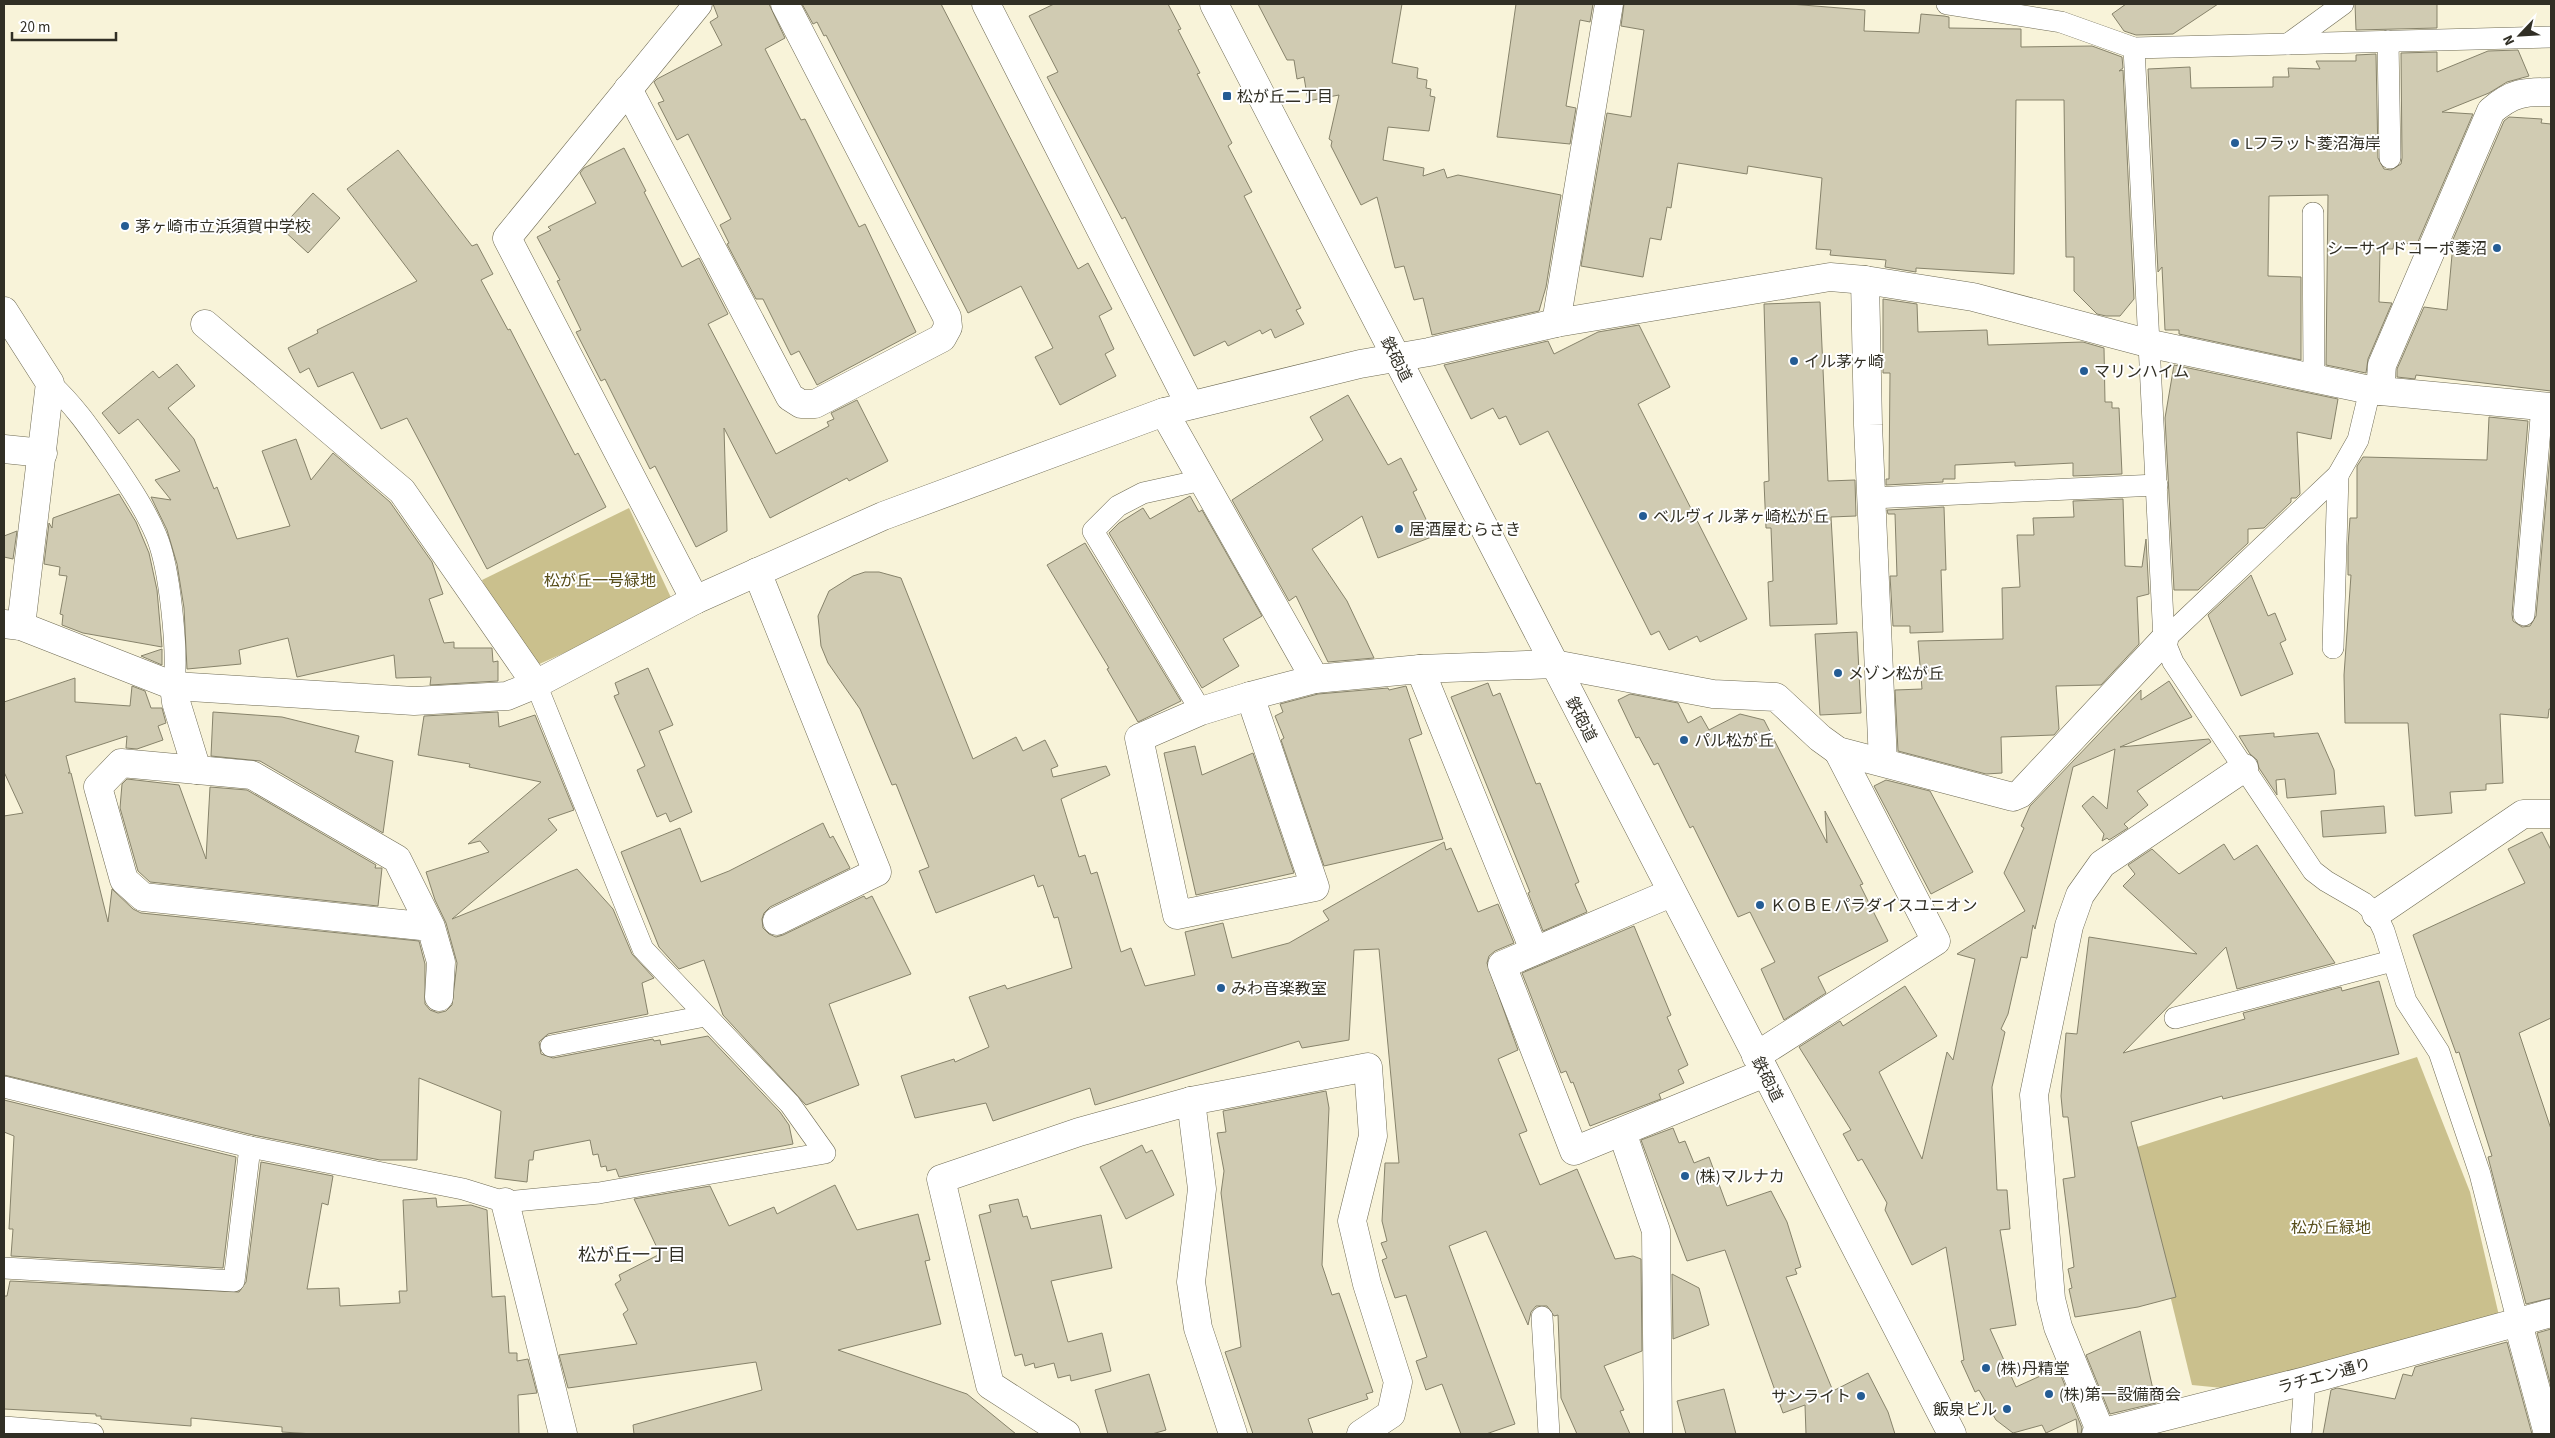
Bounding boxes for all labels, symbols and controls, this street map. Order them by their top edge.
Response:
scale bar [12,10,116,42]
north arrow [2495,10,2545,60]
text: 20 m [20,17,50,38]
text: N [2498,32,2520,49]
place label: 松が丘二丁目 [1237,86,1333,108]
marker: 松が丘二丁目 [1221,90,1233,102]
place label: Lフラット菱沼海岸 [2245,133,2381,155]
marker: Lフラット菱沼海岸 [2229,137,2241,149]
place label: 茅ヶ崎市立浜須賀中学校 [135,216,311,238]
marker: 茅ヶ崎市立浜須賀中学校 [119,220,131,232]
place label: シーサイドコーポ菱沼 [2327,238,2487,260]
marker: シーサイドコーポ菱沼 [2491,242,2503,254]
street label: 鉄砲道 [1375,333,1417,386]
place label: イル茅ヶ崎 [1804,351,1884,373]
marker: イル茅ヶ崎 [1788,355,1800,367]
place label: マリンハイム [2094,361,2189,383]
marker: マリンハイム [2078,365,2090,377]
place label: ベルヴィル茅ヶ崎松が丘 [1653,506,1829,528]
marker: ベルヴィル茅ヶ崎松が丘 [1637,510,1649,522]
place label: 居酒屋むらさき [1409,519,1521,541]
marker: 居酒屋むらさき [1393,523,1405,535]
park label: 松が丘一号緑地 [544,570,656,592]
place label: メゾン松が丘 [1848,663,1944,685]
marker: メゾン松が丘 [1832,667,1844,679]
street label: 鉄砲道 [1560,693,1602,746]
place label: パル松が丘 [1694,730,1774,752]
marker: パル松が丘 [1678,734,1690,746]
place label: ＫＯＢＥパラダイスユニオン [1770,895,1978,917]
marker: ＫＯＢＥパラダイスユニオン [1754,899,1766,911]
place label: みわ音楽教室 [1231,978,1327,1000]
marker: みわ音楽教室 [1215,982,1227,994]
street label: 鉄砲道 [1746,1053,1788,1106]
place label: (株)マルナカ [1695,1166,1785,1188]
marker: (株)マルナカ [1679,1170,1691,1182]
park label: 松が丘緑地 [2291,1217,2371,1239]
district label: 松が丘一丁目 [578,1243,686,1268]
street label: ラチエン通り [2275,1353,2373,1399]
place label: (株)丹精堂 [1996,1358,2070,1380]
marker: (株)丹精堂 [1980,1362,1992,1374]
place label: (株)第一設備商会 [2059,1384,2181,1406]
place label: サンライト [1771,1386,1851,1408]
marker: (株)第一設備商会 [2043,1388,2055,1400]
marker: サンライト [1855,1390,1867,1402]
place label: 飯泉ビル [1933,1399,1997,1421]
marker: 飯泉ビル [2001,1403,2013,1415]

